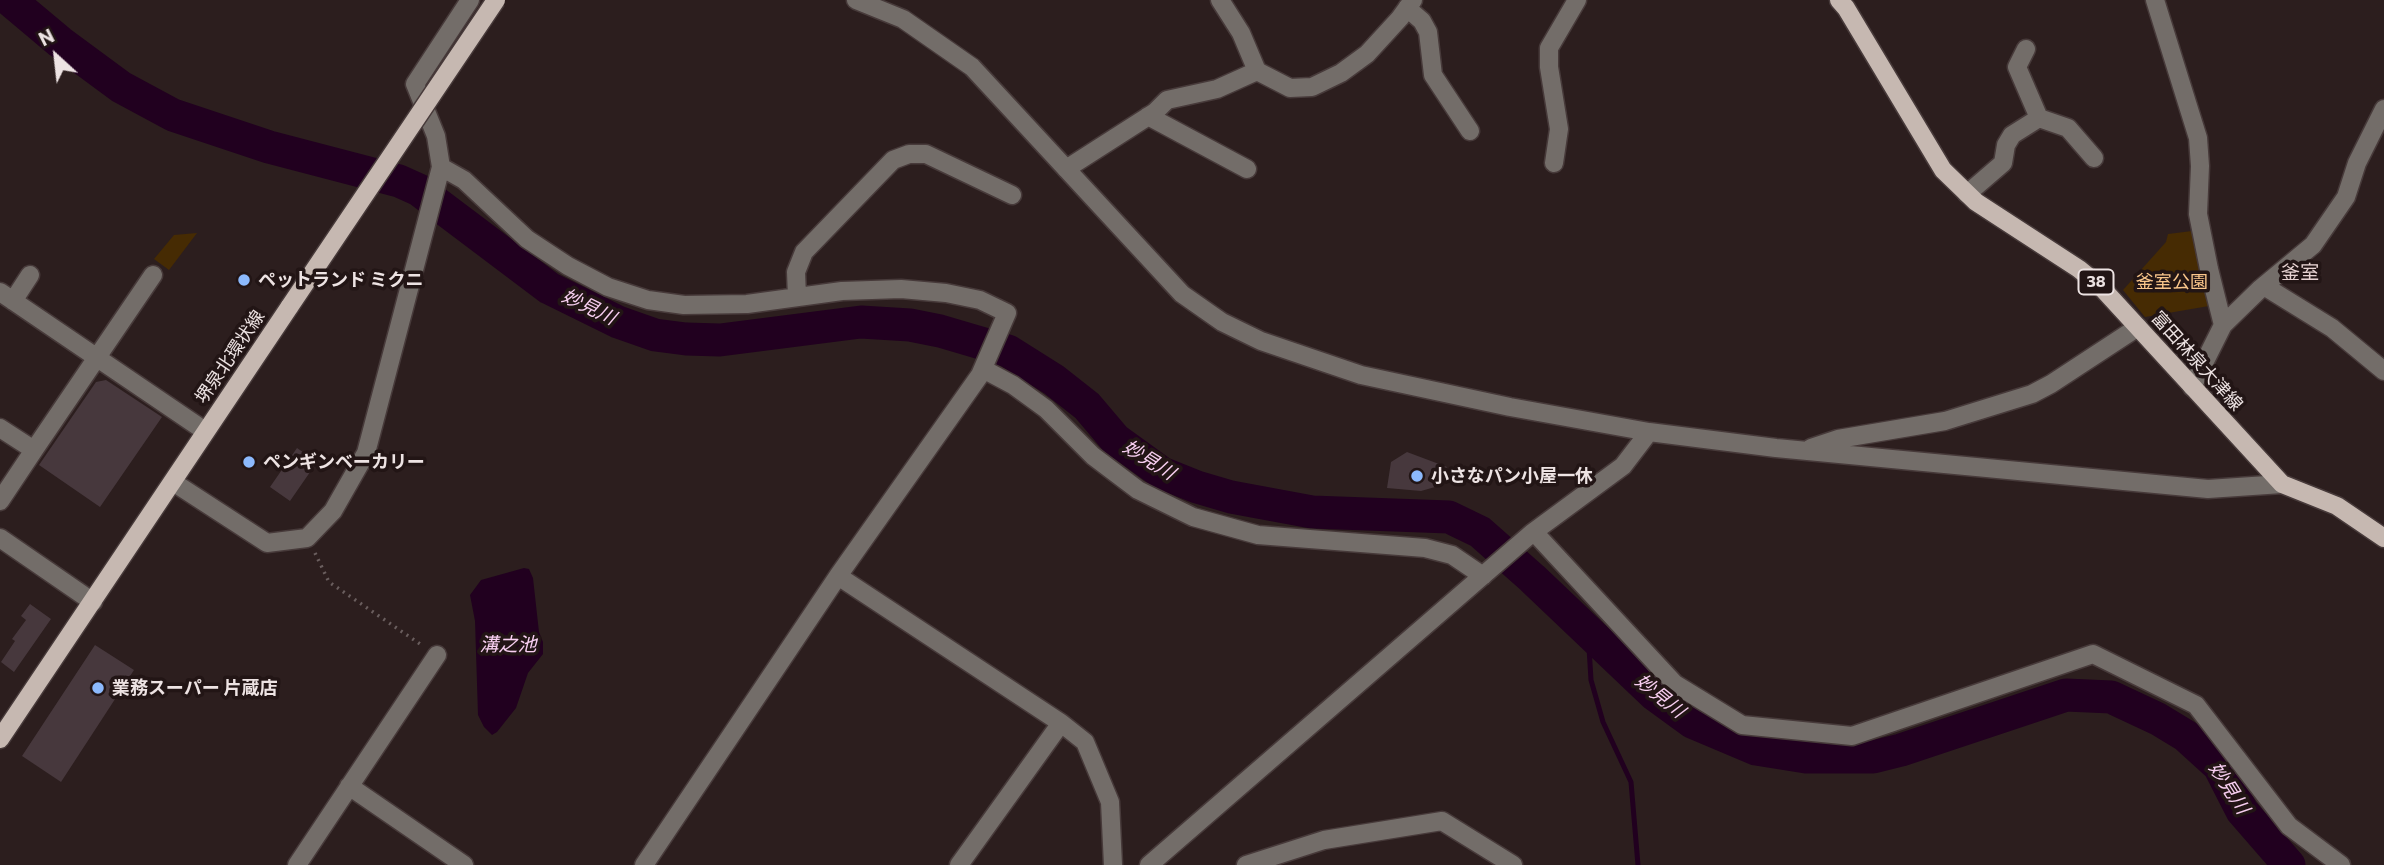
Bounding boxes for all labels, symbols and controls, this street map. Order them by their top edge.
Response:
north arrow [21,21,91,91]
text: N [35,23,58,50]
district label: 釜室 [2281,262,2319,284]
place label: ペットランド ミクニ [258,269,423,291]
road number: 38 [2078,270,2114,294]
park label: 釜室公園 [2136,271,2208,293]
marker: ペットランド ミクニ [236,272,252,288]
water label: 妙見川 [558,284,620,330]
street label: 堺泉北環状線 [191,306,269,408]
street label: 富田林泉大津線 [2147,307,2247,415]
water label: 妙見川 [1119,435,1179,485]
place label: ペンギンベーカリー [263,451,425,473]
marker: ペンギンベーカリー [241,454,257,470]
place label: 小さなパン小屋一休 [1431,465,1593,487]
marker: 小さなパン小屋一休 [1409,468,1425,484]
water label: 溝之池 [480,634,536,656]
water label: 妙見川 [1631,669,1689,723]
place label: 業務スーパー 片蔵店 [112,677,277,699]
marker: 業務スーパー 片蔵店 [90,680,106,696]
water label: 妙見川 [2204,758,2254,818]

